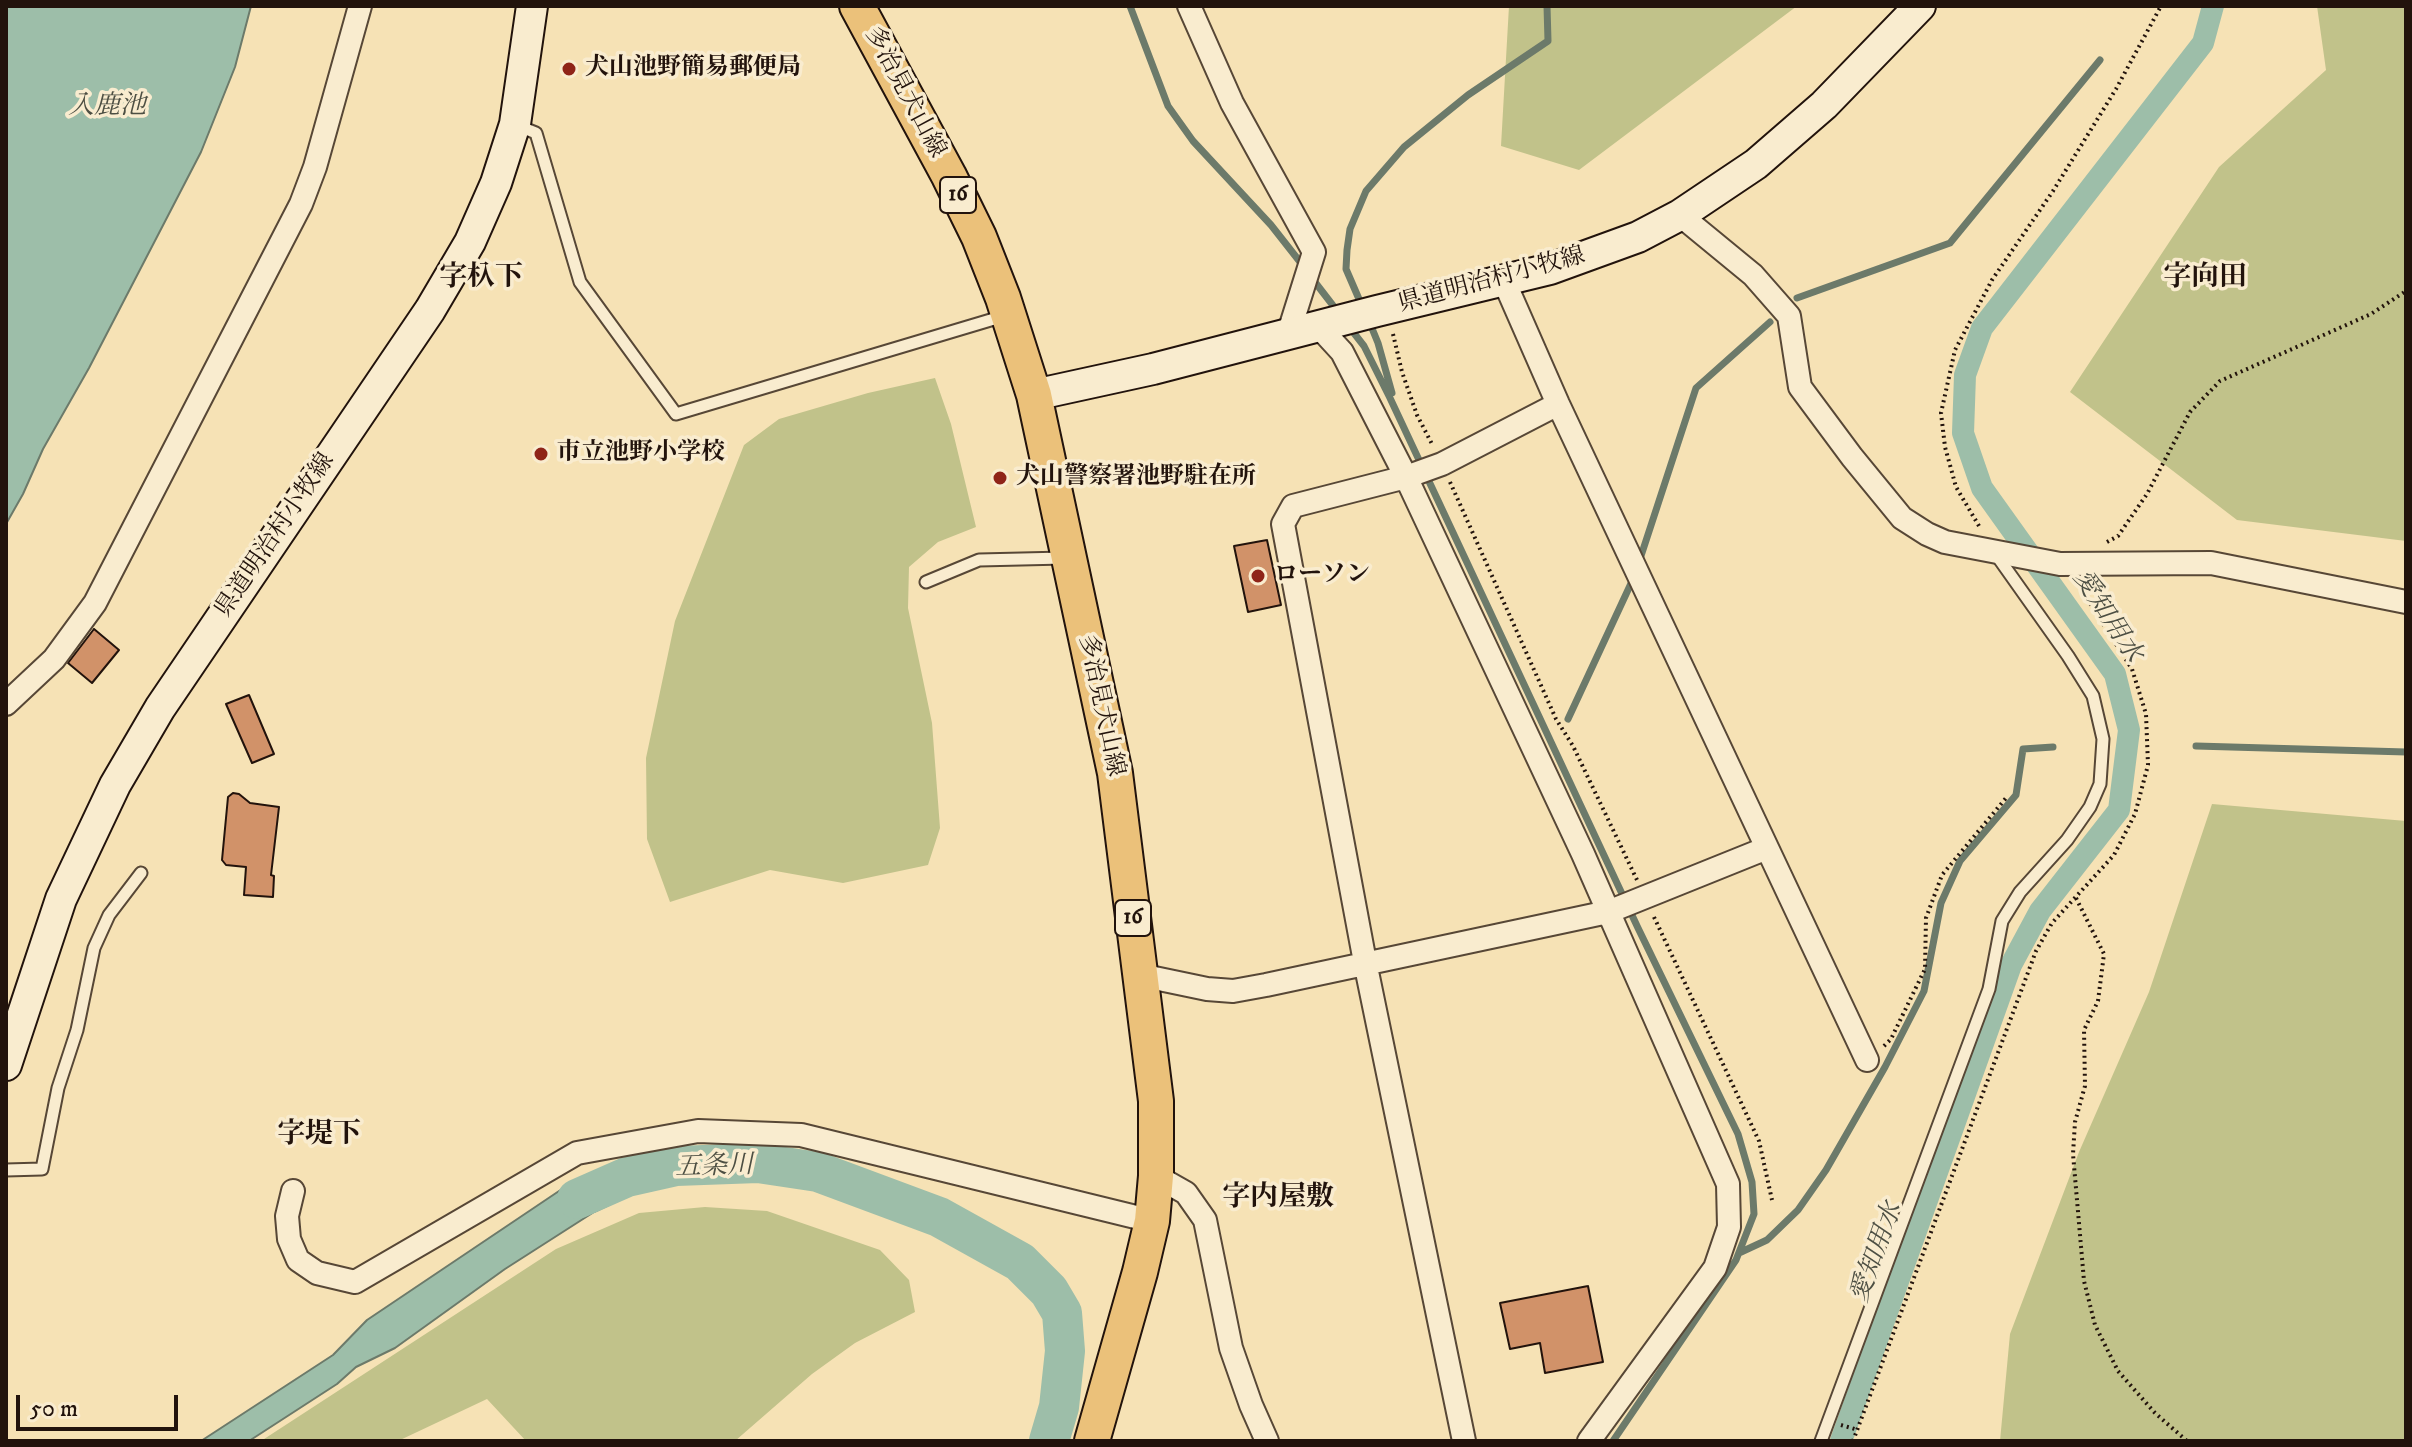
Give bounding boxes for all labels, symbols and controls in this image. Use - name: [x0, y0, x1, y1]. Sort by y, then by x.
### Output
- street label: 多治見犬山線: [857, 23, 951, 163]
- place label: 犬山池野簡易郵便局: [585, 55, 801, 83]
- marker: 犬山池野簡易郵便局: [560, 60, 578, 78]
- water label: 入鹿池: [68, 92, 146, 124]
- road number: 16: [940, 177, 976, 213]
- street label: 県道明治村小牧線: [1396, 242, 1588, 320]
- district label: 字杁下: [439, 262, 523, 296]
- district label: 字向田: [2163, 262, 2247, 296]
- place label: 市立池野小学校: [557, 440, 725, 468]
- marker: 市立池野小学校: [532, 445, 550, 463]
- street label: 県道明治村小牧線: [210, 448, 342, 624]
- place label: 犬山警察署池野駐在所: [1016, 464, 1256, 492]
- marker: 犬山警察署池野駐在所: [991, 469, 1009, 487]
- place label: ローソン: [1274, 562, 1370, 590]
- water label: 愛知用水: [2065, 565, 2147, 669]
- marker: ローソン: [1249, 567, 1267, 585]
- street label: 多治見犬山線: [1071, 633, 1129, 779]
- road number: 16: [1115, 900, 1151, 936]
- district label: 字堤下: [277, 1119, 361, 1153]
- water label: 五条川: [674, 1151, 754, 1185]
- district label: 字内屋敷: [1222, 1182, 1334, 1216]
- water label: 愛知用水: [1846, 1199, 1910, 1307]
- scale bar: [20, 1379, 182, 1429]
- text: 50 m: [30, 1394, 78, 1424]

